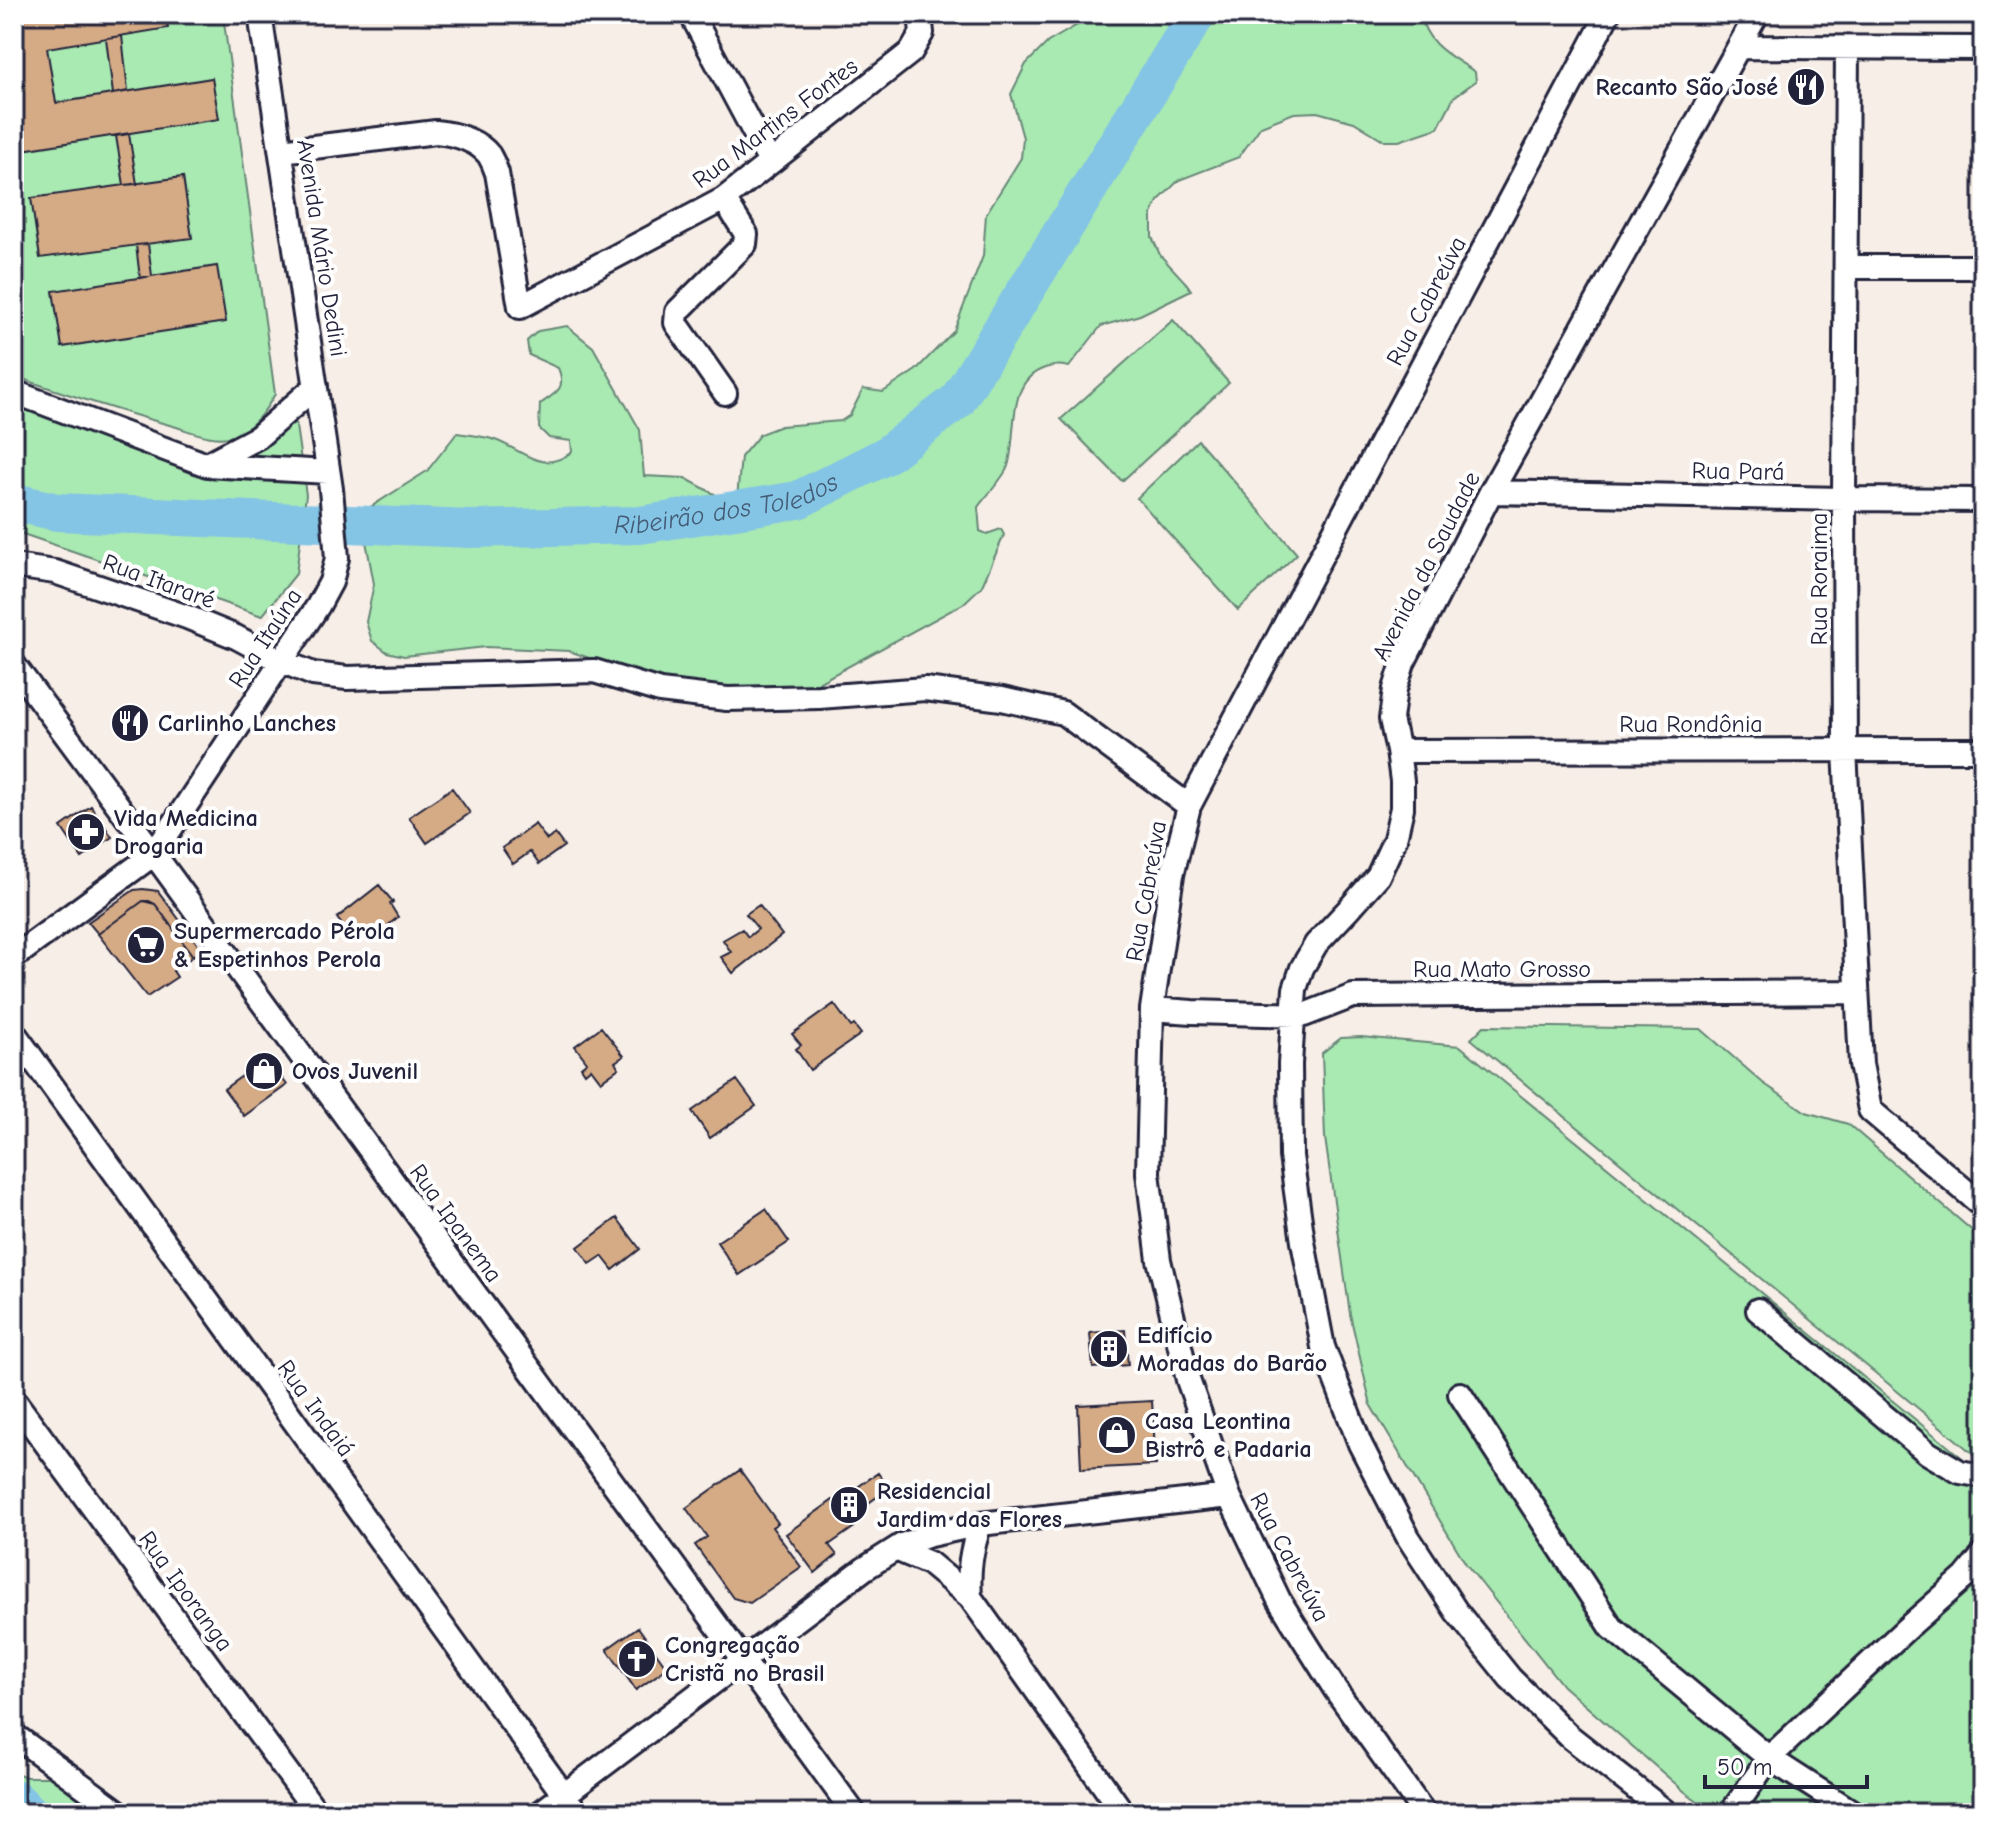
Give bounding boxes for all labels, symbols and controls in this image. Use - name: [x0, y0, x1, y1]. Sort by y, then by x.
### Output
- street label: Rua Martins Fontes: [687, 52, 863, 194]
- restaurant icon: Recanto São José: [1785, 66, 1827, 108]
- place label: Recanto São José: [1596, 73, 1778, 101]
- street label: Avenida Mário Dedini: [291, 137, 353, 359]
- street label: Rua Cabreúva: [1380, 232, 1472, 370]
- street label: Rua Pará: [1691, 456, 1785, 486]
- water label: Ribeirão dos Toledos: [614, 467, 843, 541]
- street label: Avenida da Saudade: [1366, 467, 1486, 665]
- street label: Rua Roraima: [1805, 513, 1833, 645]
- street label: Rua Itararé: [99, 548, 219, 614]
- street label: Rua Itaúna: [223, 583, 307, 693]
- restaurant icon: Carlinho Lanches: [109, 702, 151, 744]
- place label: Carlinho Lanches: [158, 709, 336, 737]
- street label: Rua Rondônia: [1619, 710, 1763, 738]
- place label: Vida Medicina Drogaria: [114, 804, 258, 860]
- pharmacy icon: Vida Medicina Drogaria: [65, 811, 107, 853]
- street label: Rua Cabreúva: [1120, 819, 1172, 963]
- place label: Supermercado Pérola & Espetinhos Perola: [174, 917, 395, 973]
- supermarket icon: Supermercado Pérola & Espetinhos Perola: [125, 924, 167, 966]
- street label: Rua Mato Grosso: [1413, 955, 1591, 983]
- shop icon: Ovos Juvenil: [243, 1050, 285, 1092]
- place label: Ovos Juvenil: [292, 1057, 418, 1085]
- street label: Rua Ipanema: [404, 1159, 508, 1287]
- place label: Edifício Moradas do Barão: [1137, 1321, 1327, 1377]
- building icon: Edifício Moradas do Barão: [1088, 1328, 1130, 1370]
- street label: Rua Indaiá: [272, 1354, 360, 1462]
- place label: Casa Leontina Bistrô e Padaria: [1145, 1407, 1312, 1463]
- shop icon: Casa Leontina Bistrô e Padaria: [1096, 1414, 1138, 1456]
- place label: Residencial Jardim das Flores: [877, 1477, 1062, 1533]
- building icon: Residencial Jardim das Flores: [828, 1484, 870, 1526]
- street label: Rua Cabreúva: [1244, 1488, 1336, 1626]
- street label: Rua Iporanga: [133, 1525, 239, 1657]
- place label: Congregação Cristã no Brasil: [665, 1631, 825, 1687]
- church icon: Congregação Cristã no Brasil: [616, 1638, 658, 1680]
- scale bar: [1705, 1739, 1867, 1789]
- text: 50 m: [1717, 1753, 1773, 1781]

